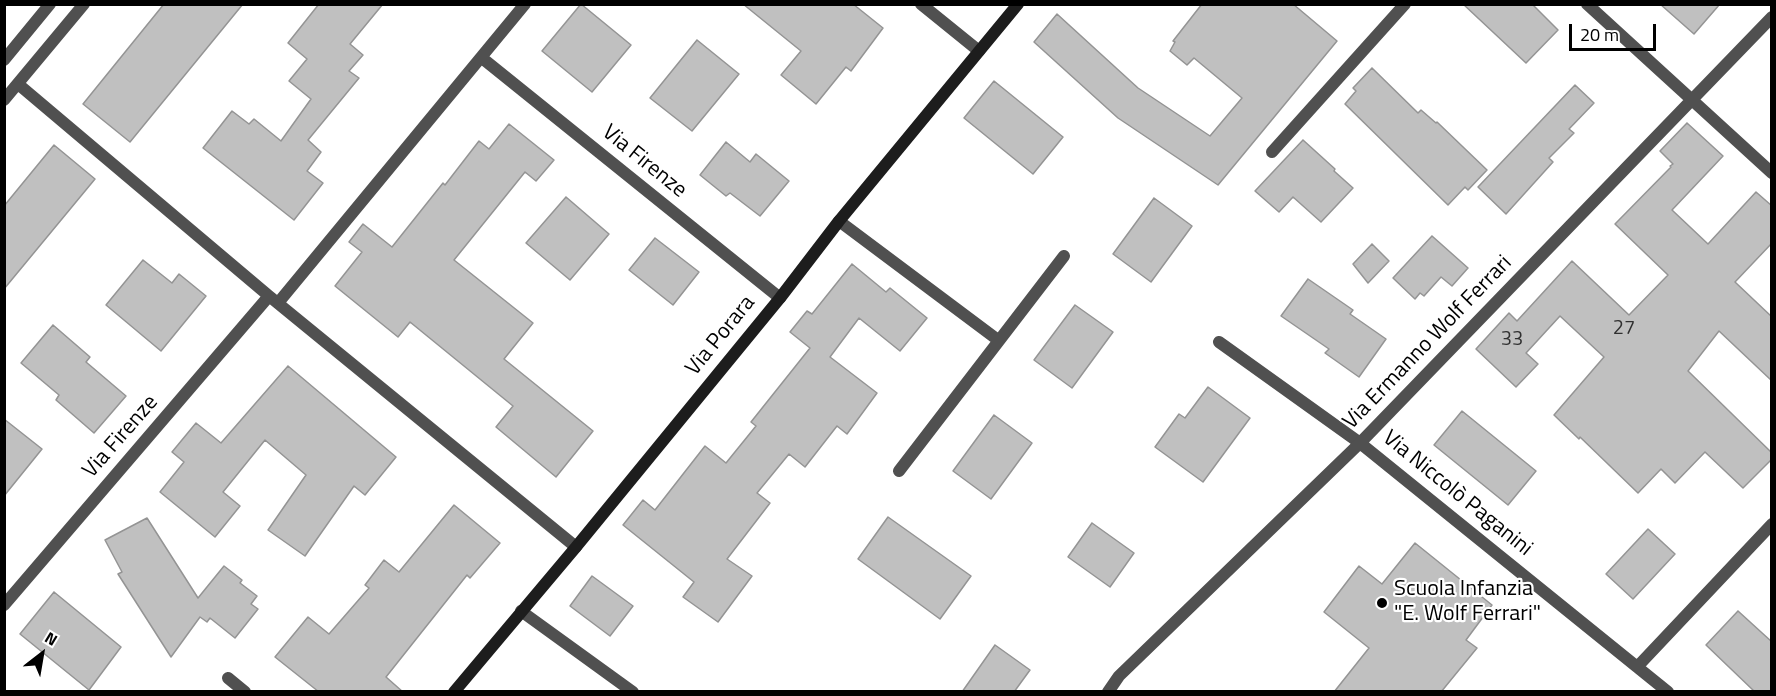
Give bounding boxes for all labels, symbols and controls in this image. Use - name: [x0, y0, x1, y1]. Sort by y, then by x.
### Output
- scale bar: [1572, 12, 1659, 50]
- text: 20 m: [1580, 21, 1619, 48]
- street label: Via Firenze: [596, 120, 692, 204]
- street label: Via Ermanno Wolf Ferrari: [1338, 251, 1518, 435]
- street label: Via Porara: [681, 291, 761, 381]
- house number: 27: [1613, 317, 1635, 341]
- house number: 33: [1501, 328, 1523, 352]
- street label: Via Firenze: [78, 390, 164, 484]
- street label: Via Niccolò Paganini: [1377, 426, 1537, 562]
- place label: Scuola Infanzia "E. Wolf Ferrari": [1394, 577, 1541, 628]
- marker: Scuola Infanzia "E. Wolf Ferrari": [1375, 596, 1389, 610]
- north arrow: [12, 624, 72, 684]
- text: N: [40, 625, 62, 652]

